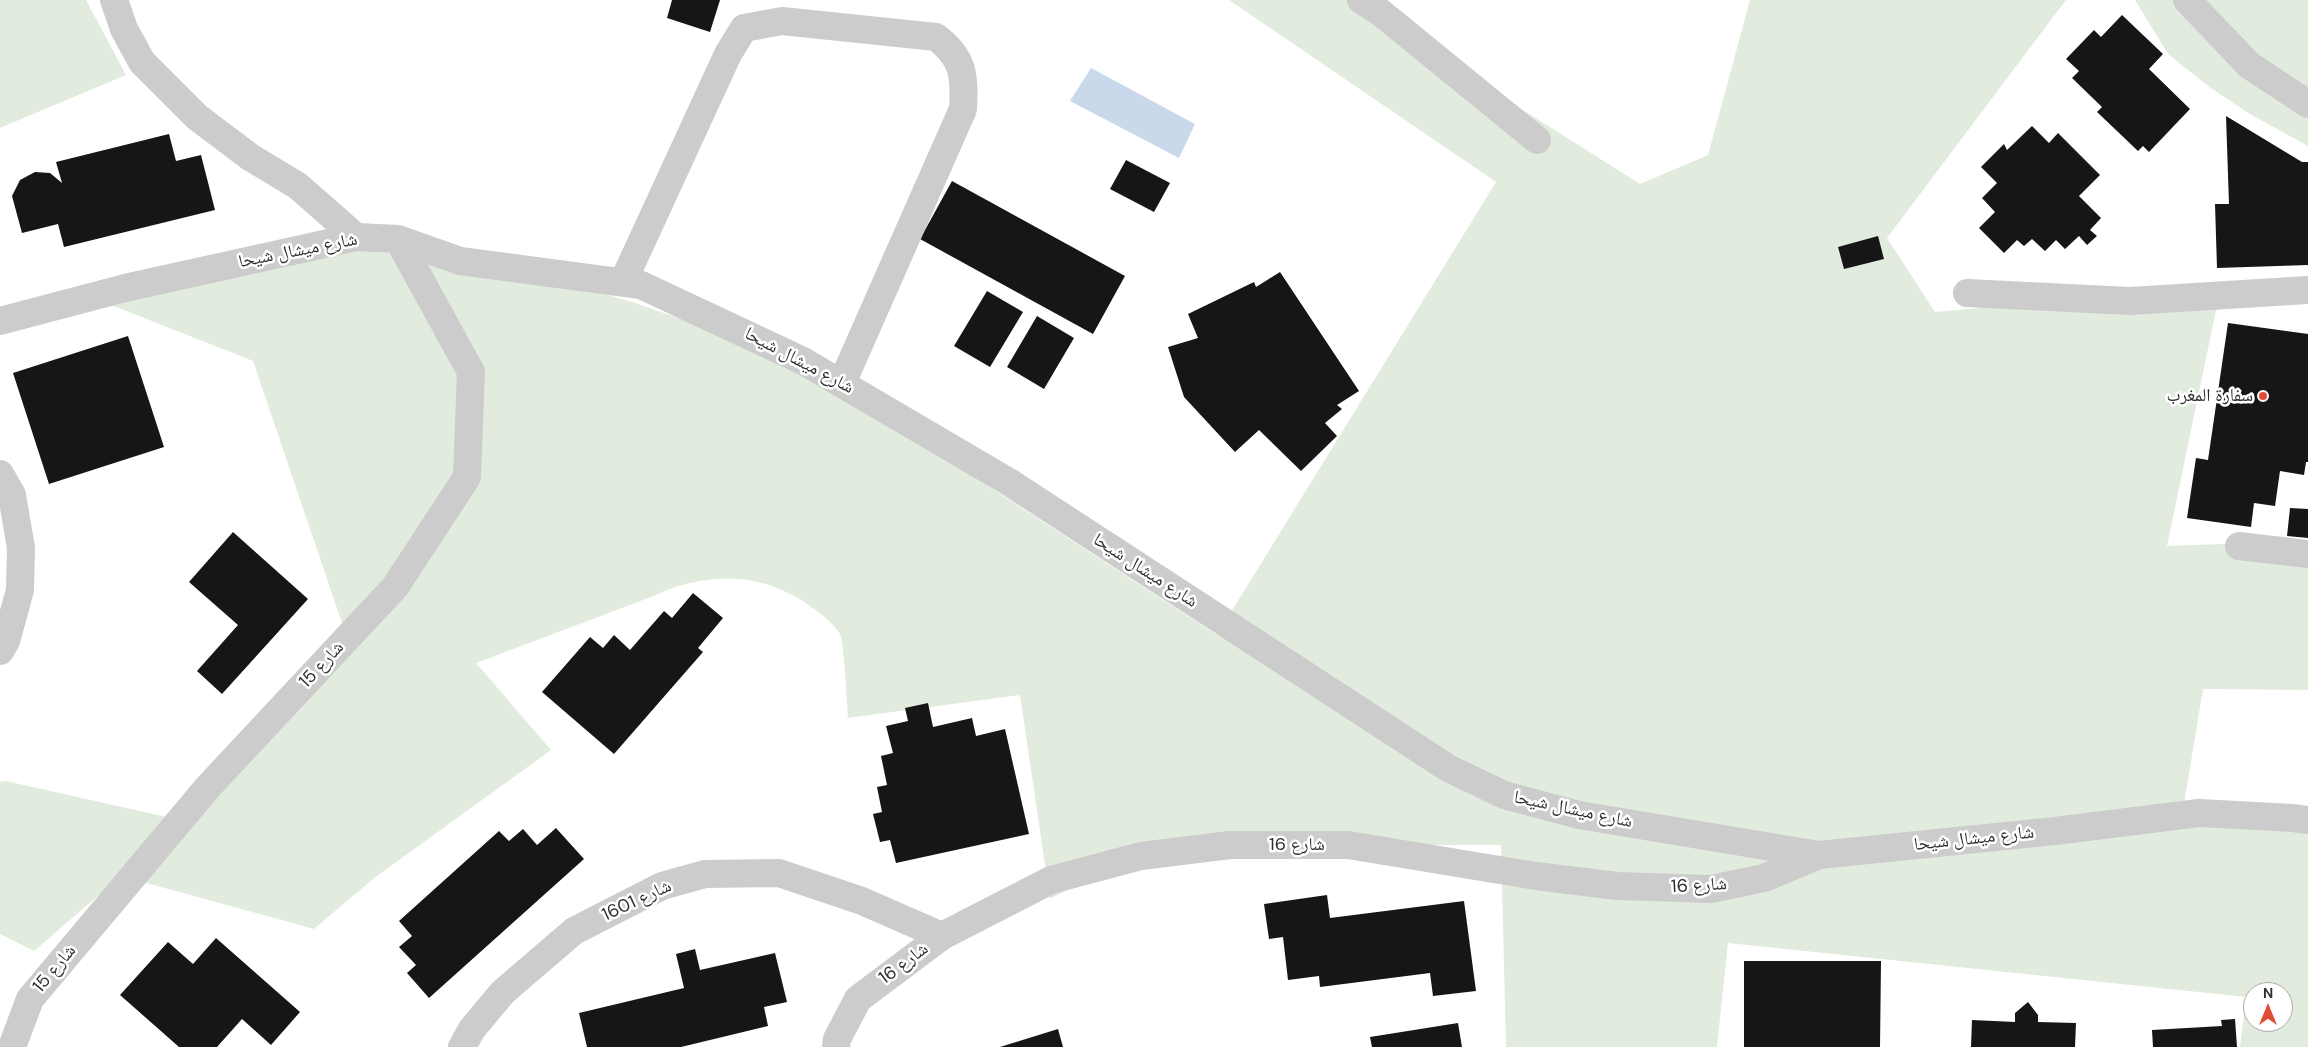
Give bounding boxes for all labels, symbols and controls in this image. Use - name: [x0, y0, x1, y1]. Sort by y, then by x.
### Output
- street label: شارع ميشال شيحا: [237, 229, 359, 273]
- street label: شارع ميشال شيحا: [741, 323, 857, 399]
- place label: سفارة المغرب: [2166, 385, 2253, 407]
- marker: سفارة المغرب: [2257, 390, 2269, 402]
- street label: شارع ميشال شيحا: [1089, 529, 1201, 613]
- street label: شارع 15: [295, 637, 349, 693]
- street label: شارع ميشال شيحا: [1512, 787, 1634, 833]
- street label: شارع ميشال شيحا: [1913, 822, 2035, 856]
- street label: شارع 16: [1269, 834, 1325, 856]
- street label: شارع 16: [1671, 874, 1727, 898]
- street label: شارع 1601: [599, 876, 675, 926]
- street label: شارع 16: [875, 939, 933, 989]
- street label: شارع 15: [29, 941, 81, 997]
- north arrow: [2243, 982, 2293, 1032]
- text: N: [2263, 984, 2273, 1002]

